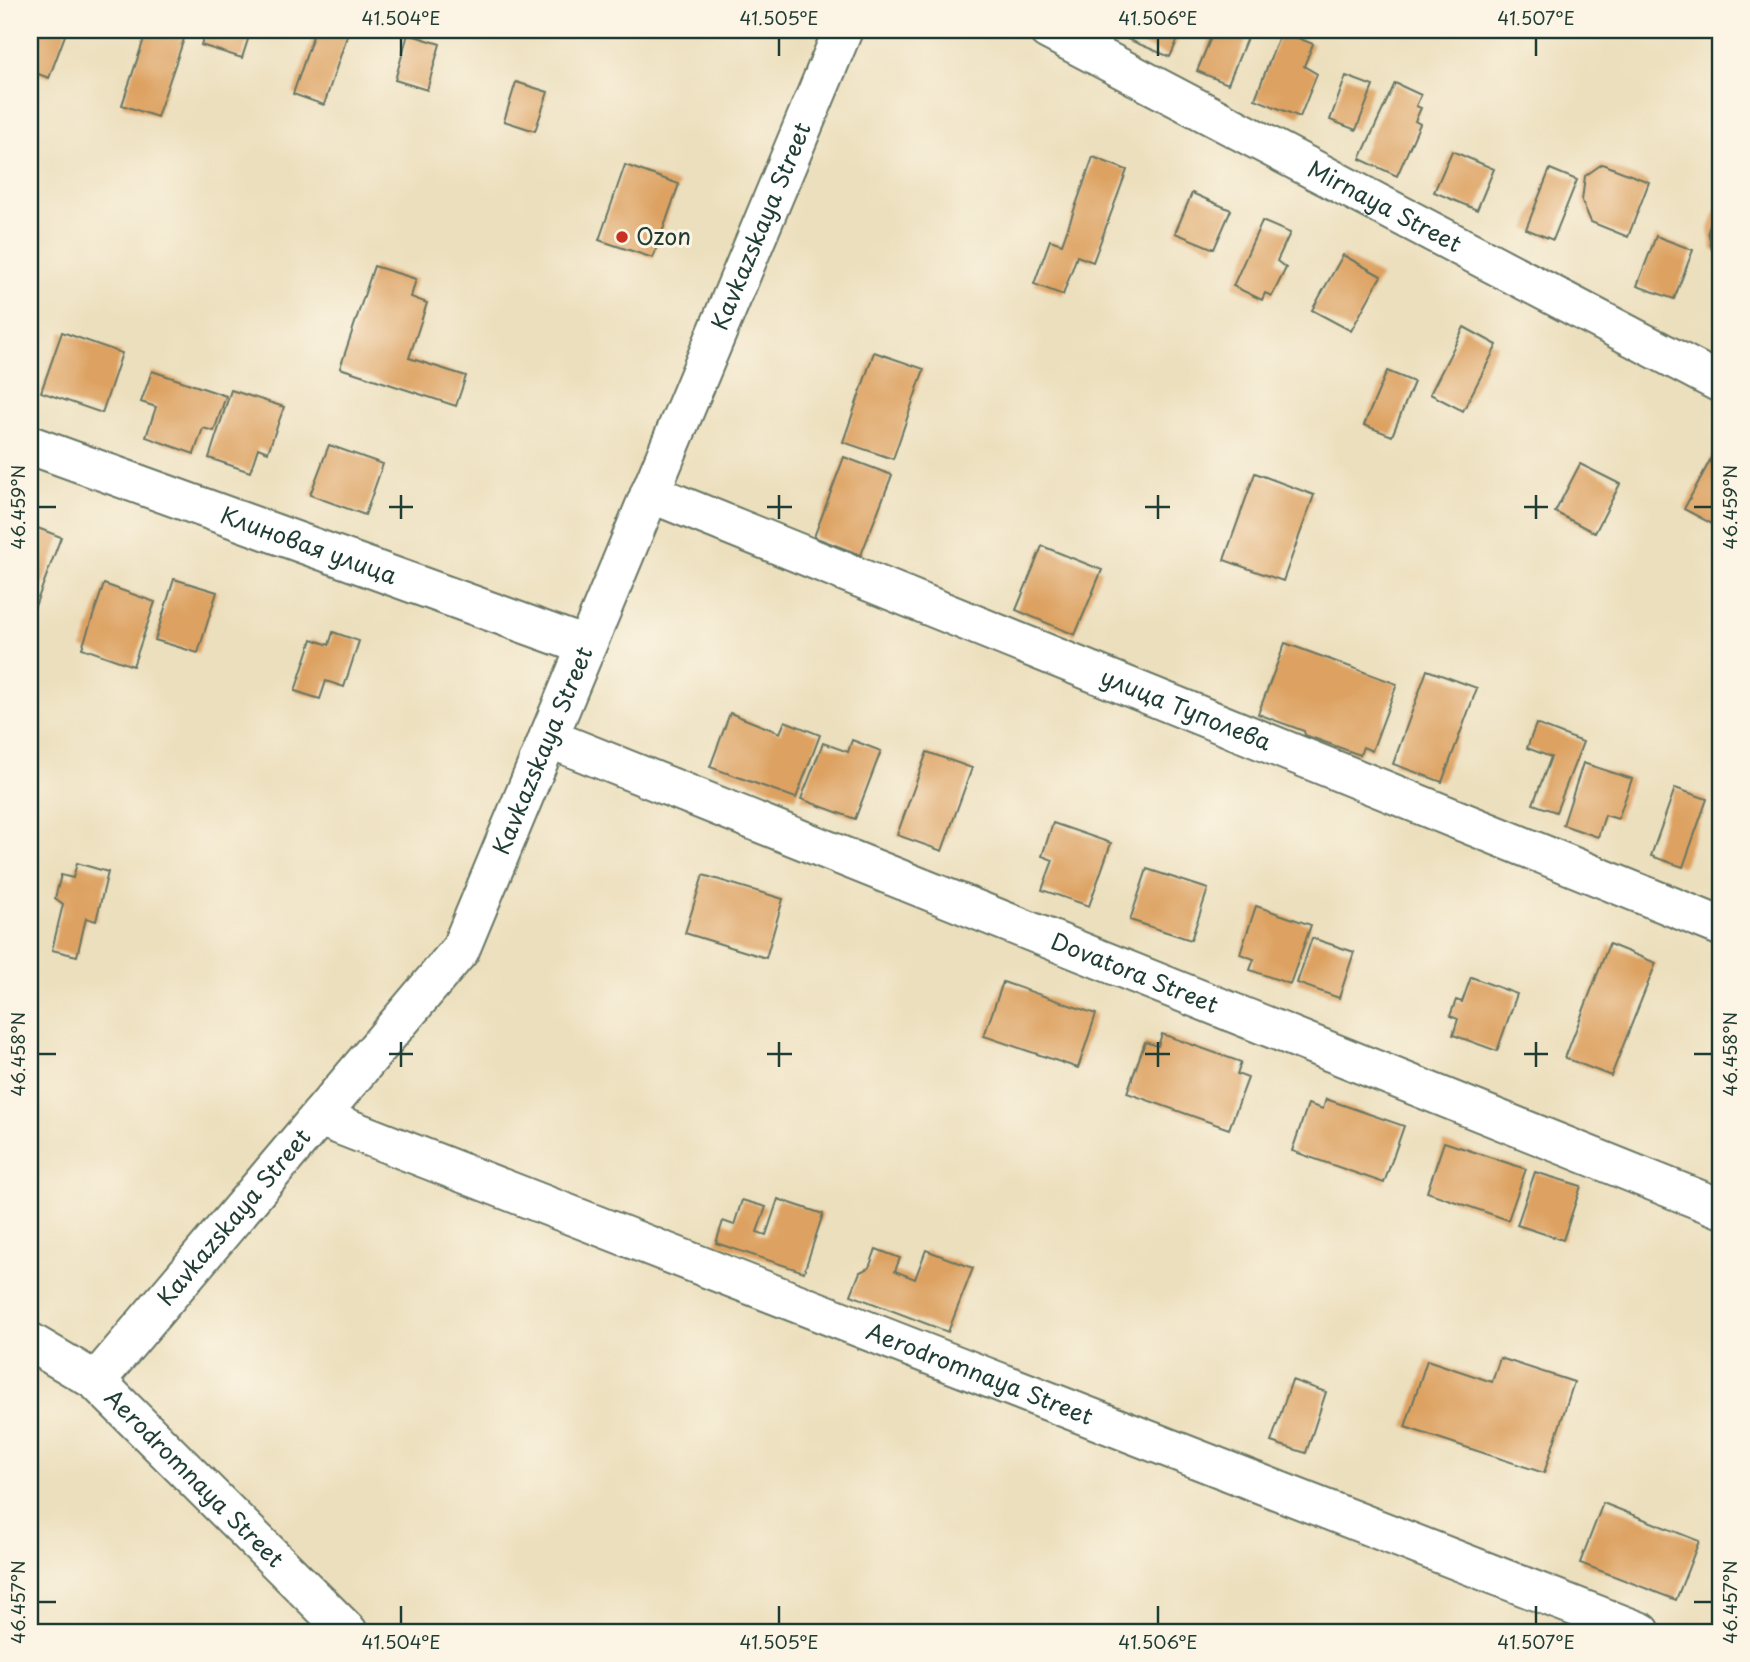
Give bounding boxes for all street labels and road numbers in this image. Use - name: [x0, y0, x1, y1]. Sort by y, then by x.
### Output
- street label: Kavkazskaya Street: [701, 116, 819, 335]
- street label: Mirnaya Street: [1302, 150, 1468, 260]
- street label: Клиновая улица: [216, 496, 402, 592]
- street label: Kavkazskaya Street: [483, 641, 600, 860]
- street label: улица Туполева: [1096, 658, 1278, 759]
- street label: Dovatora Street: [1046, 923, 1224, 1021]
- street label: Kavkazskaya Street: [148, 1120, 318, 1313]
- street label: Aerodromnaya Street: [862, 1313, 1099, 1433]
- street label: Aerodromnaya Street: [97, 1380, 293, 1575]

